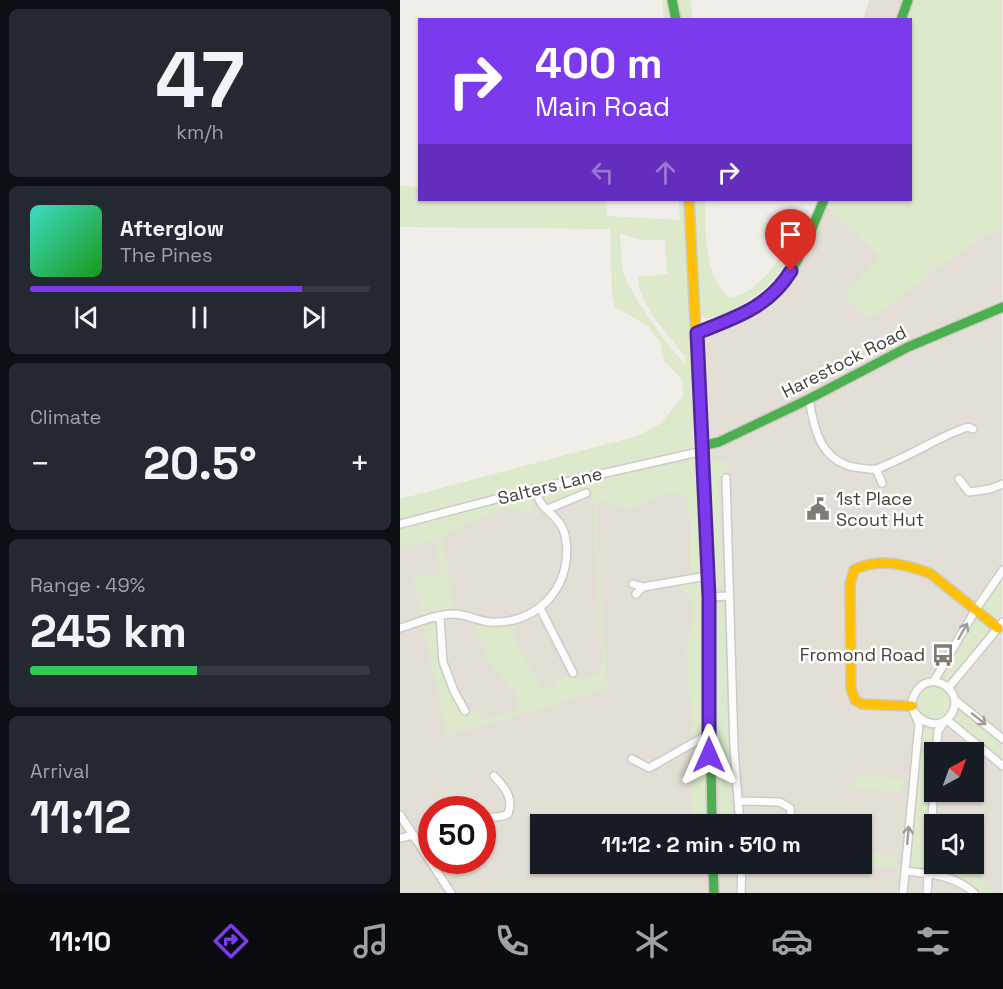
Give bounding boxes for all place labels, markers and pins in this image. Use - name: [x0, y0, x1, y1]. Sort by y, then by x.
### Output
- pin: [765, 209, 816, 271]
- place label: 1st Place Scout Hut: [836, 487, 924, 531]
- public building icon: 1st Place Scout Hut: [805, 496, 831, 522]
- bus stop icon: Fromond Road: [930, 642, 956, 668]
- place label: Fromond Road: [800, 643, 925, 666]

